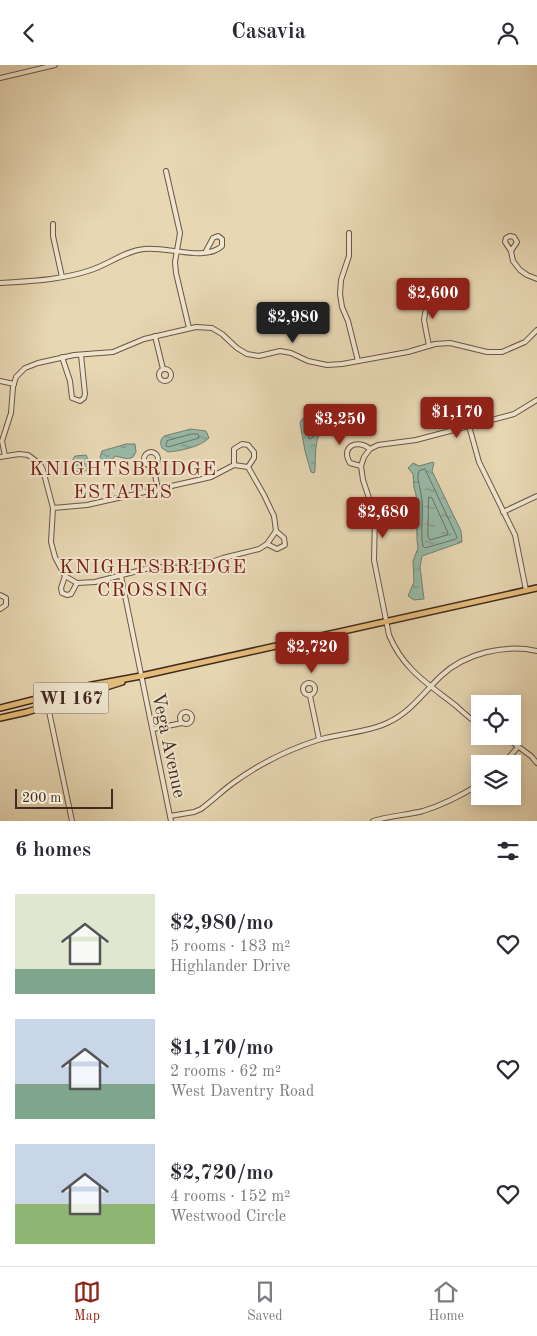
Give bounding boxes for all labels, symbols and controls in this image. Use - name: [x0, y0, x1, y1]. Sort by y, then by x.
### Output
- icon: back: [15, 19, 43, 47]
- icon: person: [494, 19, 522, 47]
- text: Casavia: [231, 21, 306, 43]
- pin: $2,600: [392, 277, 474, 320]
- text: $2,600: [408, 286, 458, 302]
- pin: $2,980: [252, 301, 334, 344]
- text: $2,980: [268, 310, 318, 326]
- pin: $1,170: [416, 397, 498, 439]
- pin: $3,250: [299, 403, 381, 446]
- text: $1,170: [432, 405, 482, 421]
- text: $3,250: [315, 412, 365, 428]
- district label: KNIGHTSBRIDGE ESTATES: [29, 460, 217, 503]
- pin: $2,680: [342, 497, 424, 539]
- text: $2,680: [358, 505, 408, 521]
- district label: KNIGHTSBRIDGE CROSSING: [59, 558, 247, 601]
- pin: $2,720: [271, 631, 353, 674]
- text: $2,720: [287, 640, 337, 656]
- road number: WI 167: [34, 683, 108, 713]
- street label: Vega Avenue: [147, 691, 188, 800]
- map controls: [471, 695, 521, 805]
- button: locate: [471, 695, 521, 745]
- button: layers: [471, 755, 521, 805]
- scale bar: [15, 786, 112, 809]
- text: 200 m: [22, 791, 61, 805]
- icon: filters: [494, 837, 522, 865]
- text: 6 homes: [15, 840, 91, 861]
- text: $2,980/mo: [170, 913, 274, 934]
- icon: home: [55, 914, 115, 974]
- icon: heart: [494, 930, 522, 958]
- text: 5 rooms · 183 m²: [170, 939, 290, 955]
- text: Highlander Drive: [170, 959, 290, 975]
- text: $1,170/mo: [170, 1038, 274, 1059]
- icon: home: [55, 1039, 115, 1099]
- icon: heart: [494, 1055, 522, 1083]
- text: 2 rooms · 62 m²: [170, 1064, 281, 1080]
- text: West Daventry Road: [170, 1084, 314, 1100]
- text: $2,720/mo: [170, 1163, 274, 1184]
- icon: home: [55, 1164, 115, 1224]
- icon: heart: [494, 1180, 522, 1208]
- text: 4 rooms · 152 m²: [170, 1189, 290, 1205]
- text: Westwood Circle: [170, 1209, 286, 1225]
- tab: Map: [73, 1278, 101, 1325]
- tab: Saved: [247, 1278, 283, 1325]
- tab: Home: [428, 1278, 464, 1325]

